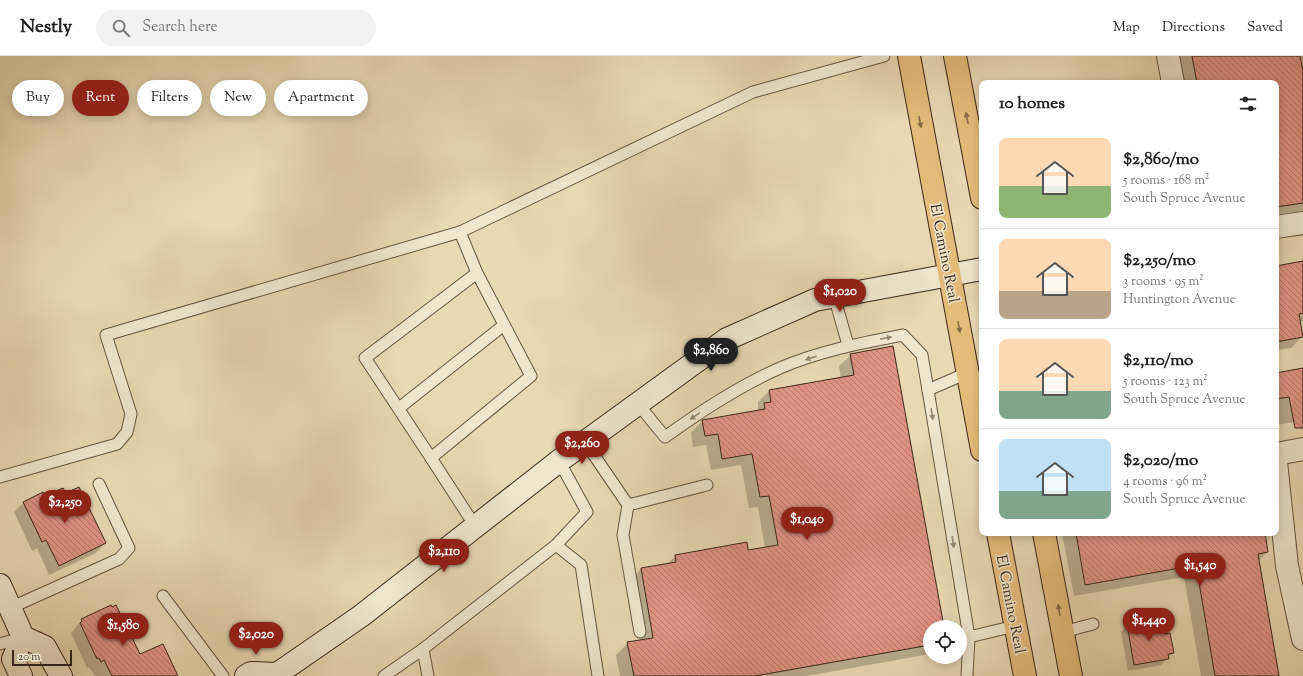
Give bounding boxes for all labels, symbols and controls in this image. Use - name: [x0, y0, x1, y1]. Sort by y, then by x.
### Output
- search box: [96, 10, 376, 46]
- text: Nestly: [20, 14, 72, 41]
- icon: search: [110, 17, 132, 39]
- text: Search here: [142, 17, 218, 38]
- text: Map: [1113, 18, 1140, 38]
- text: Directions: [1162, 18, 1225, 38]
- text: Saved: [1247, 18, 1283, 38]
- chip: Buy: [12, 80, 64, 116]
- chip: Rent: [72, 80, 129, 116]
- chip: Filters: [137, 80, 202, 116]
- chip: New: [210, 80, 266, 116]
- chip: Apartment: [274, 80, 368, 116]
- text: 10 homes: [999, 92, 1065, 116]
- icon: filters: [1237, 93, 1259, 115]
- one-way arrow: [964, 112, 970, 124]
- one-way arrow: [917, 116, 923, 128]
- text: $2,860/mo: [1123, 148, 1199, 172]
- icon: home: [1031, 154, 1079, 202]
- text: 5 rooms · 168 m²: [1123, 172, 1209, 190]
- text: South Spruce Avenue: [1123, 190, 1246, 208]
- street label: El Camino Real: [924, 202, 963, 305]
- text: $2,250/mo: [1123, 249, 1196, 273]
- icon: home: [1031, 255, 1079, 303]
- text: 3 rooms · 95 m²: [1123, 273, 1204, 291]
- pin: $1,020: [807, 279, 873, 313]
- text: $1,020: [823, 283, 857, 301]
- text: Huntington Avenue: [1123, 291, 1236, 309]
- one-way arrow: [956, 321, 962, 333]
- one-way arrow: [880, 335, 892, 341]
- pin: $2,860: [678, 338, 744, 372]
- text: $2,860: [693, 342, 729, 360]
- text: $2,110/mo: [1123, 349, 1193, 373]
- one-way arrow: [804, 355, 816, 361]
- icon: home: [1031, 355, 1079, 403]
- text: 5 rooms · 123 m²: [1123, 373, 1208, 391]
- text: South Spruce Avenue: [1123, 391, 1246, 409]
- one-way arrow: [929, 408, 935, 420]
- one-way arrow: [690, 412, 700, 420]
- pin: $2,260: [549, 431, 615, 465]
- text: $2,260: [564, 435, 600, 453]
- text: $2,020/mo: [1123, 449, 1198, 473]
- icon: home: [1031, 455, 1079, 503]
- text: 4 rooms · 96 m²: [1123, 473, 1207, 491]
- pin: $2,250: [32, 490, 98, 524]
- text: South Spruce Avenue: [1123, 491, 1246, 509]
- text: $2,250: [48, 494, 82, 512]
- pin: $1,040: [774, 507, 840, 541]
- text: $1,040: [790, 511, 824, 529]
- one-way arrow: [951, 536, 957, 548]
- pin: $2,110: [411, 539, 477, 573]
- text: $2,110: [428, 543, 460, 561]
- street label: El Camino Real: [990, 553, 1029, 656]
- pin: $1,540: [1167, 553, 1233, 587]
- text: $1,540: [1184, 557, 1216, 575]
- one-way arrow: [1055, 604, 1061, 616]
- pin: $1,440: [1116, 608, 1182, 642]
- text: $1,440: [1132, 612, 1166, 630]
- pin: $1,580: [90, 613, 156, 647]
- text: $1,580: [107, 617, 139, 635]
- map controls: [923, 620, 967, 664]
- button: locate: [923, 620, 967, 664]
- pin: $2,020: [223, 622, 289, 656]
- text: $2,020: [238, 626, 274, 644]
- scale bar: [12, 648, 72, 667]
- text: 20 m: [18, 649, 40, 665]

